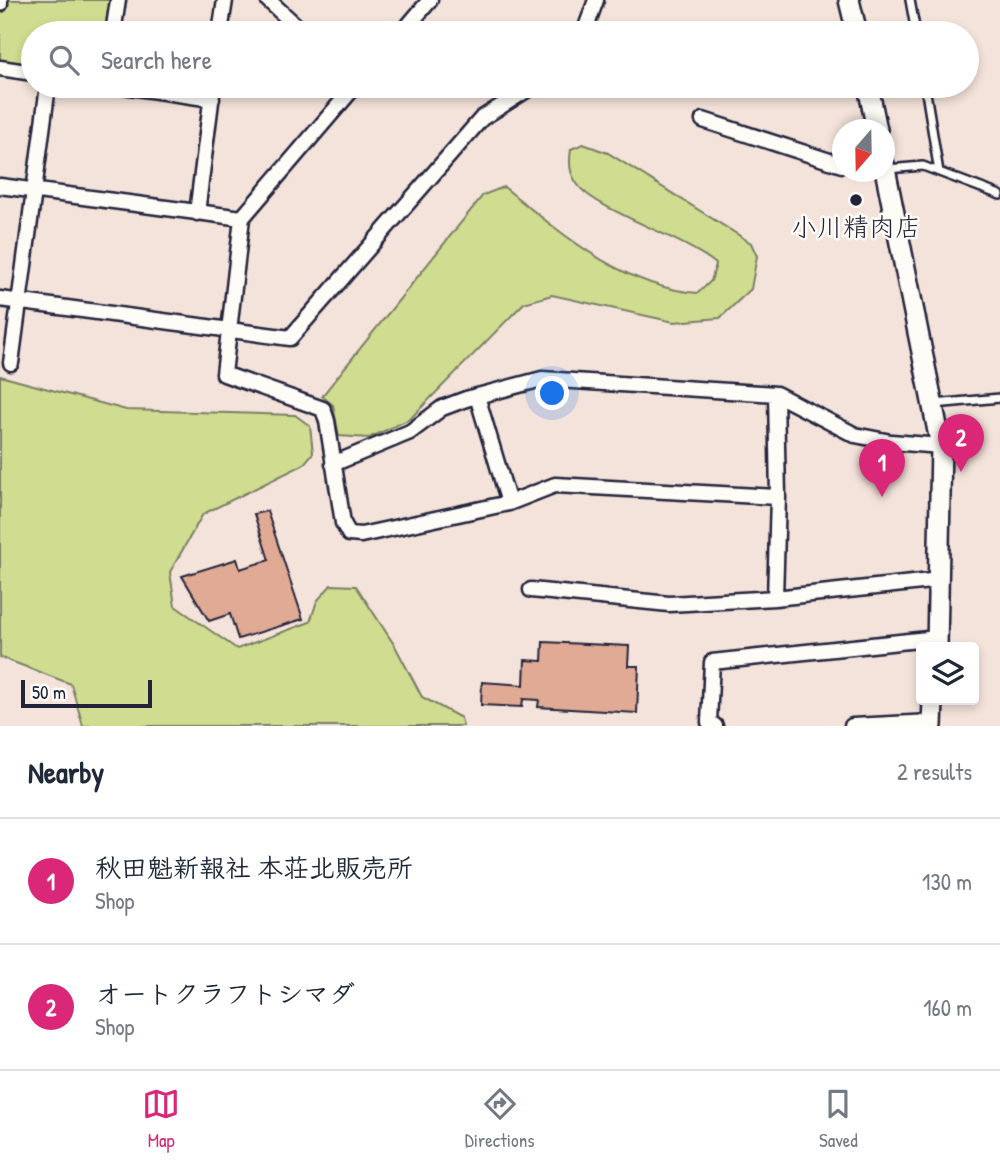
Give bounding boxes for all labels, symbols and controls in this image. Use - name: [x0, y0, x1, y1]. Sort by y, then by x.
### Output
- search box: [21, 21, 979, 98]
- icon: search: [45, 41, 83, 79]
- text: Search here: [101, 42, 212, 77]
- north arrow: [832, 119, 895, 182]
- marker: 小川精肉店: [848, 192, 864, 208]
- place label: 小川精肉店: [791, 209, 921, 244]
- your location: [535, 376, 569, 410]
- pin: 2: [938, 414, 984, 472]
- pin: 1: [859, 439, 905, 497]
- map controls: [916, 642, 979, 705]
- button: layers: [916, 642, 979, 705]
- scale bar: [21, 677, 152, 709]
- text: 50 m: [32, 679, 66, 705]
- text: Nearby: [28, 752, 104, 792]
- text: 2 results: [897, 756, 972, 787]
- text: 秋田魁新報社 本荘北販売所: [95, 850, 413, 885]
- text: 1: [47, 866, 55, 897]
- text: 130 m: [922, 866, 972, 897]
- text: Shop: [95, 885, 134, 916]
- text: オートクラフトシマダ: [95, 976, 355, 1011]
- text: 2: [46, 992, 56, 1023]
- text: 160 m: [923, 992, 972, 1023]
- text: Shop: [95, 1011, 134, 1042]
- tab: Map: [142, 1085, 180, 1153]
- tab: Directions: [465, 1085, 535, 1153]
- tab: Saved: [819, 1085, 858, 1153]

